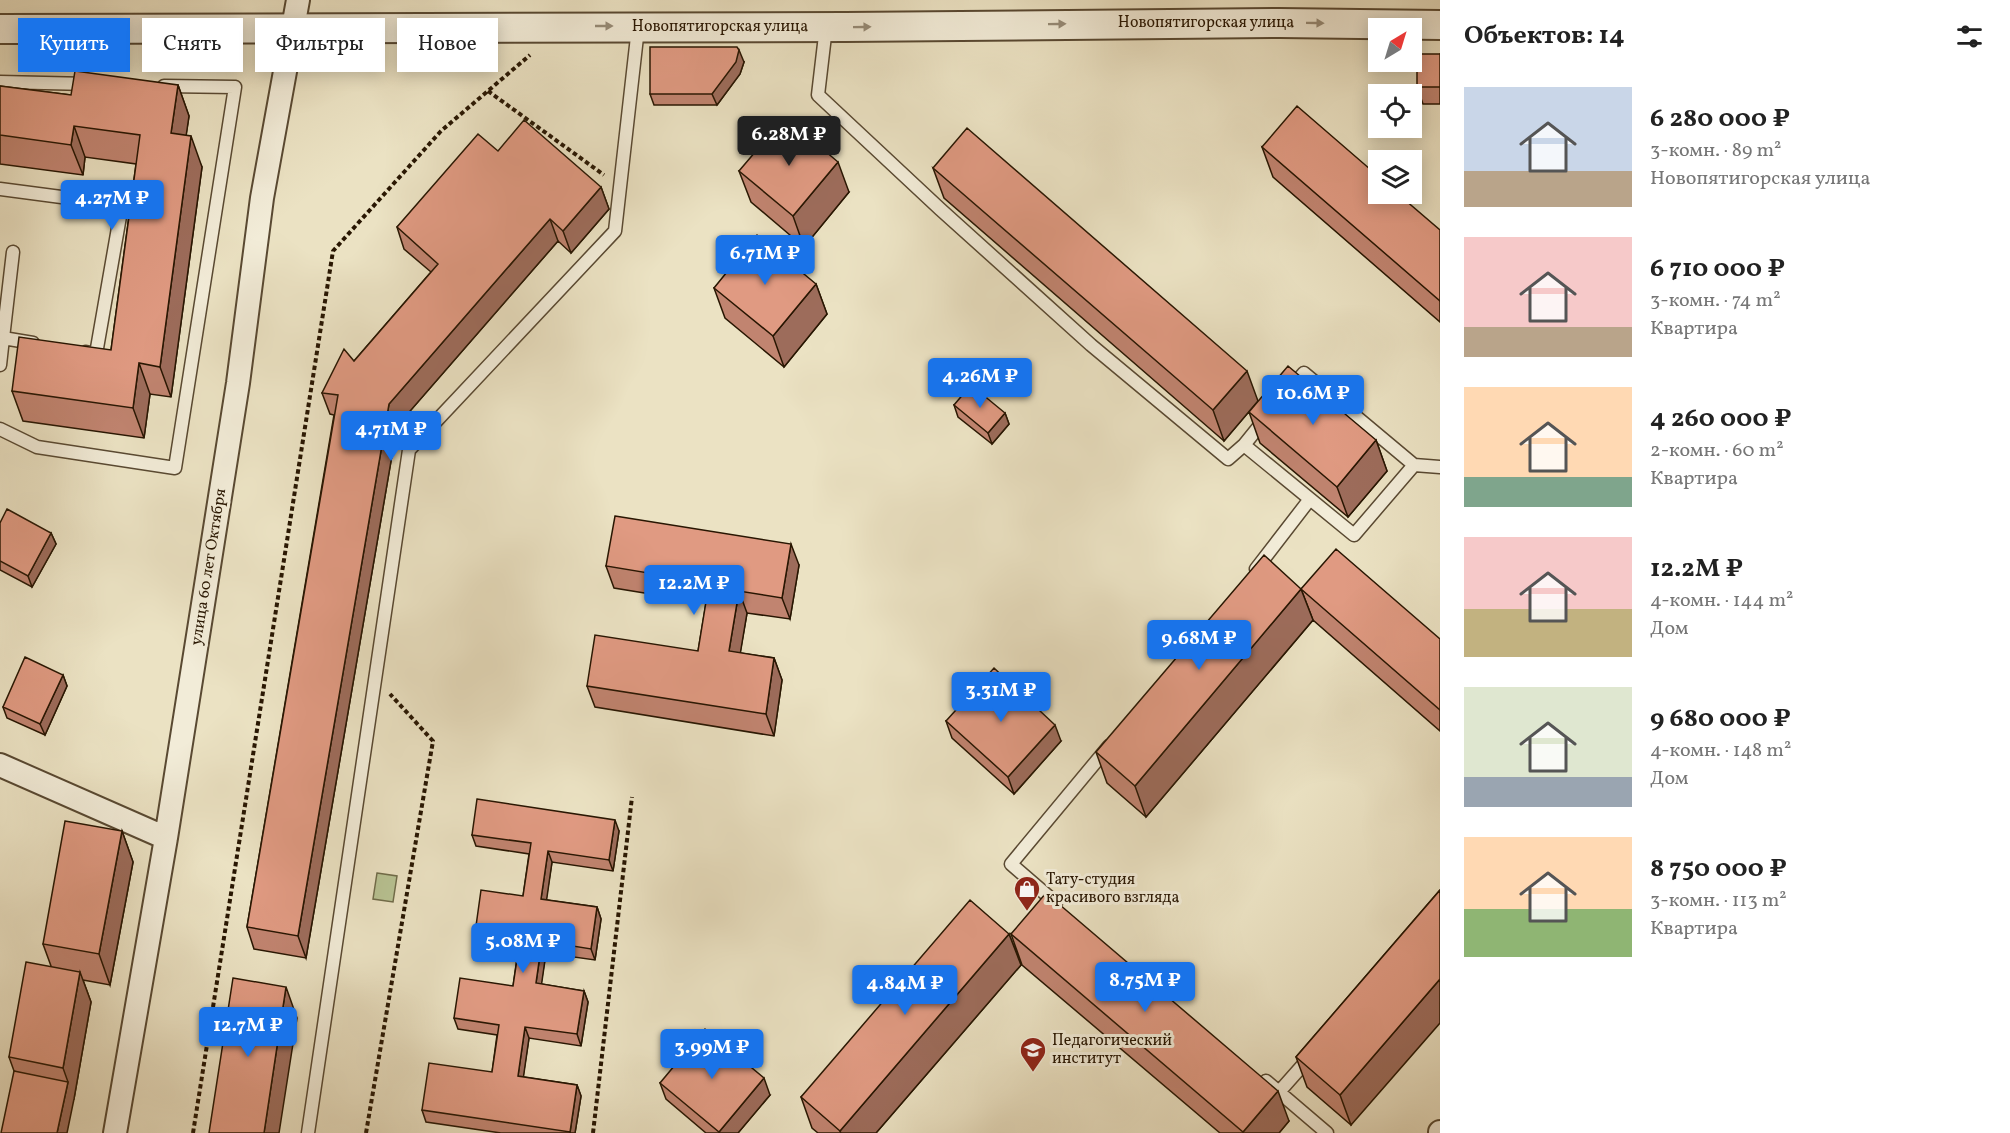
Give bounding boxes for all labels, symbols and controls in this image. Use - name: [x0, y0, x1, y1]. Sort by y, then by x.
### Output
- street label: Новопятигорская улица: [1118, 12, 1294, 34]
- street label: Новопятигорская улица: [632, 16, 808, 38]
- chip: Купить: [18, 18, 130, 72]
- chip: Снять: [142, 18, 243, 72]
- chip: Фильтры: [255, 18, 385, 72]
- chip: Новое: [397, 18, 498, 72]
- one-way arrow: [1306, 18, 1325, 28]
- north arrow: [1368, 18, 1422, 72]
- map controls: [1368, 18, 1422, 204]
- text: Объектов: 14: [1464, 18, 1625, 54]
- one-way arrow: [1048, 19, 1067, 29]
- icon: filters: [1953, 20, 1986, 53]
- one-way arrow: [595, 22, 614, 31]
- one-way arrow: [853, 22, 872, 32]
- button: locate: [1368, 84, 1422, 138]
- text: 6 280 000 ₽: [1650, 101, 1790, 137]
- icon: home: [1512, 111, 1584, 183]
- pin: 6.28M ₽: [734, 116, 844, 167]
- text: 6.28M ₽: [752, 121, 827, 149]
- text: 3-комн. · 89 m²: [1650, 137, 1782, 165]
- button: layers: [1368, 150, 1422, 204]
- text: Новопятигорская улица: [1650, 165, 1870, 193]
- pin: 4.27M ₽: [57, 180, 167, 231]
- text: 4.27M ₽: [75, 185, 149, 213]
- pin: 6.71M ₽: [710, 235, 820, 286]
- text: 6.71M ₽: [730, 240, 800, 268]
- text: 6 710 000 ₽: [1650, 251, 1785, 287]
- icon: home: [1512, 261, 1584, 333]
- text: 3-комн. · 74 m²: [1650, 287, 1781, 315]
- text: Квартира: [1650, 315, 1738, 343]
- pin: 4.26M ₽: [925, 358, 1035, 409]
- text: 4.26M ₽: [942, 363, 1018, 391]
- pin: 10.6M ₽: [1258, 375, 1368, 426]
- text: 10.6M ₽: [1276, 380, 1350, 408]
- text: 4 260 000 ₽: [1650, 401, 1792, 437]
- pin: 4.71M ₽: [336, 411, 446, 462]
- icon: home: [1512, 411, 1584, 483]
- text: 4.71M ₽: [355, 416, 427, 444]
- text: 2-комн. · 60 m²: [1650, 437, 1784, 465]
- text: Квартира: [1650, 465, 1738, 493]
- street label: улица 60 лет Октября: [186, 487, 232, 647]
- text: 12.2M ₽: [1650, 551, 1743, 587]
- icon: home: [1512, 561, 1584, 633]
- pin: 12.2M ₽: [639, 565, 749, 616]
- text: 12.2M ₽: [658, 570, 730, 598]
- text: 4-комн. · 144 m²: [1650, 587, 1793, 615]
- text: Дом: [1650, 615, 1689, 643]
- pin: 9.68M ₽: [1144, 620, 1254, 671]
- text: 9.68M ₽: [1161, 625, 1237, 653]
- pin: 3.31M ₽: [946, 672, 1056, 723]
- text: 3.31M ₽: [966, 677, 1036, 705]
- text: 9 680 000 ₽: [1650, 701, 1791, 737]
- icon: home: [1512, 711, 1584, 783]
- text: 4-комн. · 148 m²: [1650, 737, 1791, 765]
- text: Дом: [1650, 765, 1689, 793]
- text: 8 750 000 ₽: [1650, 851, 1787, 887]
- icon: home: [1512, 861, 1584, 933]
- place label: Тату-студия красивого взгляда: [1046, 869, 1179, 909]
- shop icon: Тату-студия красивого взгляда: [1012, 874, 1042, 912]
- text: 3-комн. · 113 m²: [1650, 887, 1787, 915]
- text: Квартира: [1650, 915, 1738, 943]
- pin: 5.08M ₽: [468, 923, 578, 974]
- text: 5.08M ₽: [485, 928, 561, 956]
- pin: 8.75M ₽: [1090, 962, 1200, 1013]
- pin: 4.84M ₽: [850, 965, 960, 1016]
- text: 8.75M ₽: [1109, 967, 1181, 995]
- text: 4.84M ₽: [866, 970, 944, 998]
- pin: 12.7M ₽: [193, 1007, 303, 1058]
- text: 12.7M ₽: [213, 1012, 283, 1040]
- pin: 3.99M ₽: [657, 1029, 767, 1080]
- place label: Педагогический институт: [1052, 1030, 1172, 1070]
- text: 3.99M ₽: [674, 1034, 750, 1062]
- school or university icon: Педагогический институт: [1018, 1035, 1048, 1073]

